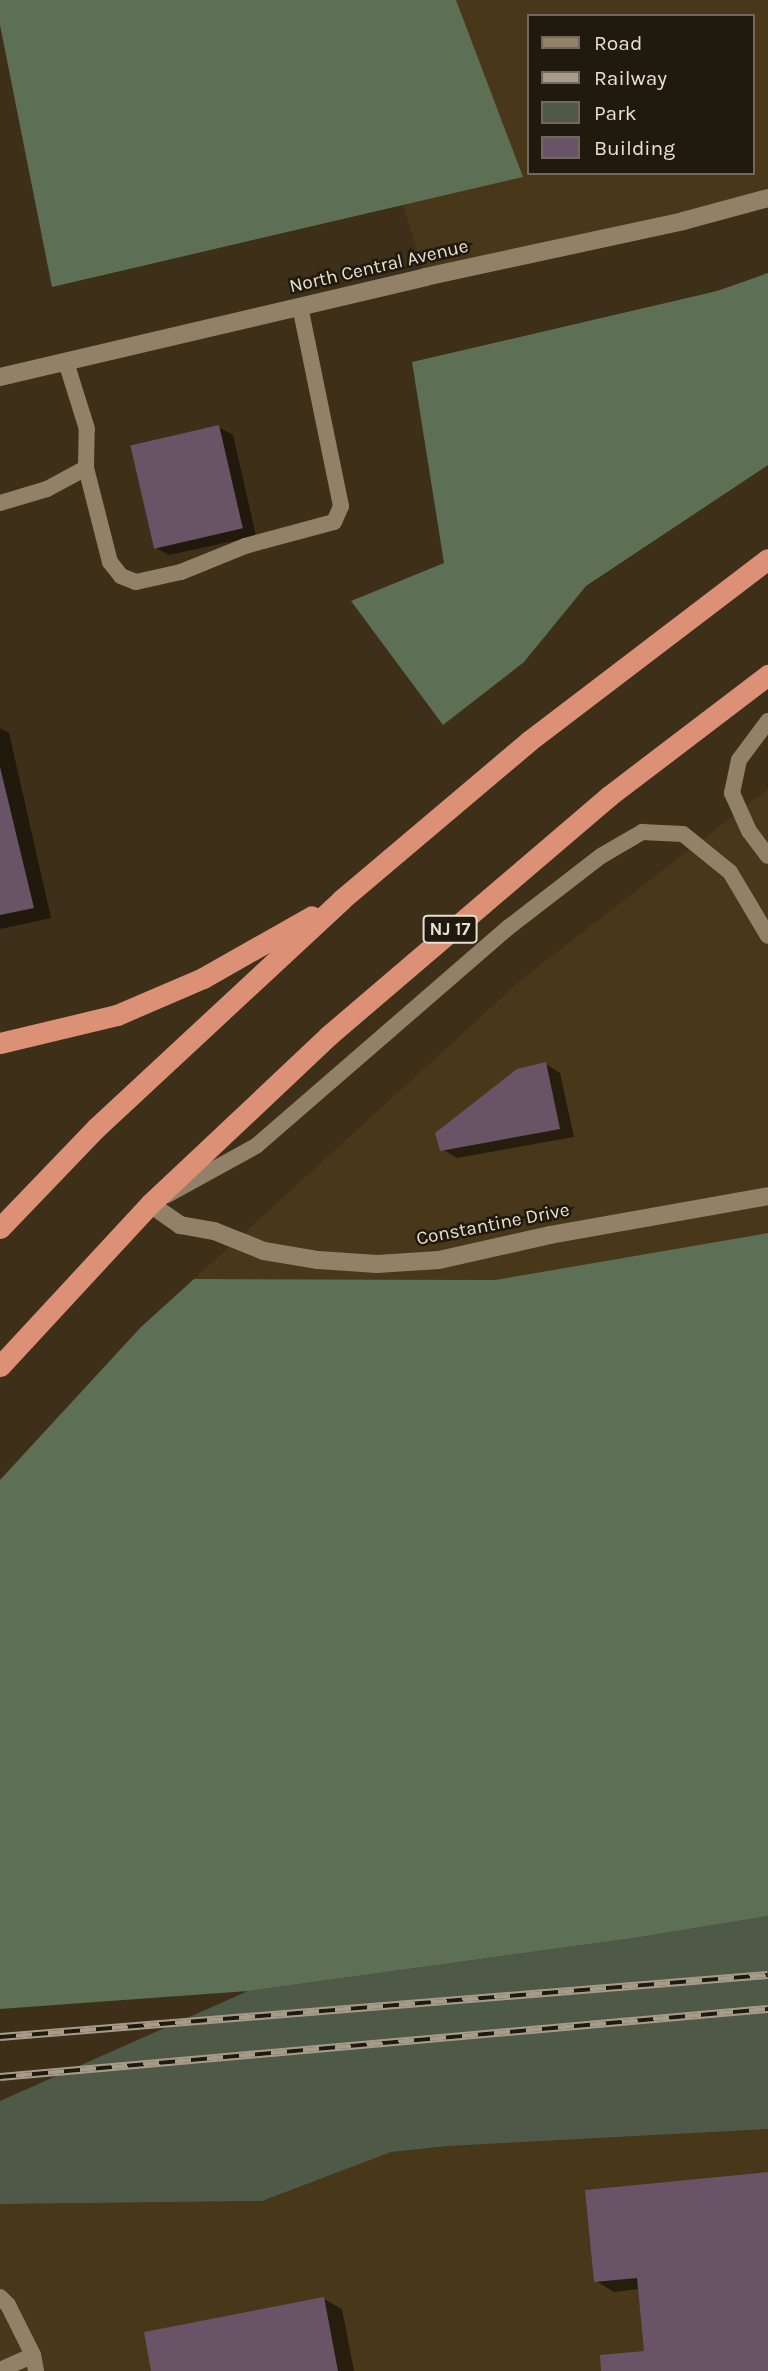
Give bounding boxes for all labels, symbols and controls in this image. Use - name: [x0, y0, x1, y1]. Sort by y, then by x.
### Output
- legend: [526, 14, 754, 175]
- text: Road: [594, 31, 642, 55]
- text: Railway: [594, 66, 667, 90]
- text: Park: [594, 101, 637, 125]
- text: Building: [594, 136, 675, 160]
- street label: North Central Avenue: [287, 235, 471, 299]
- road number: NJ 17: [422, 914, 478, 944]
- street label: Constantine Drive: [415, 1199, 571, 1251]

